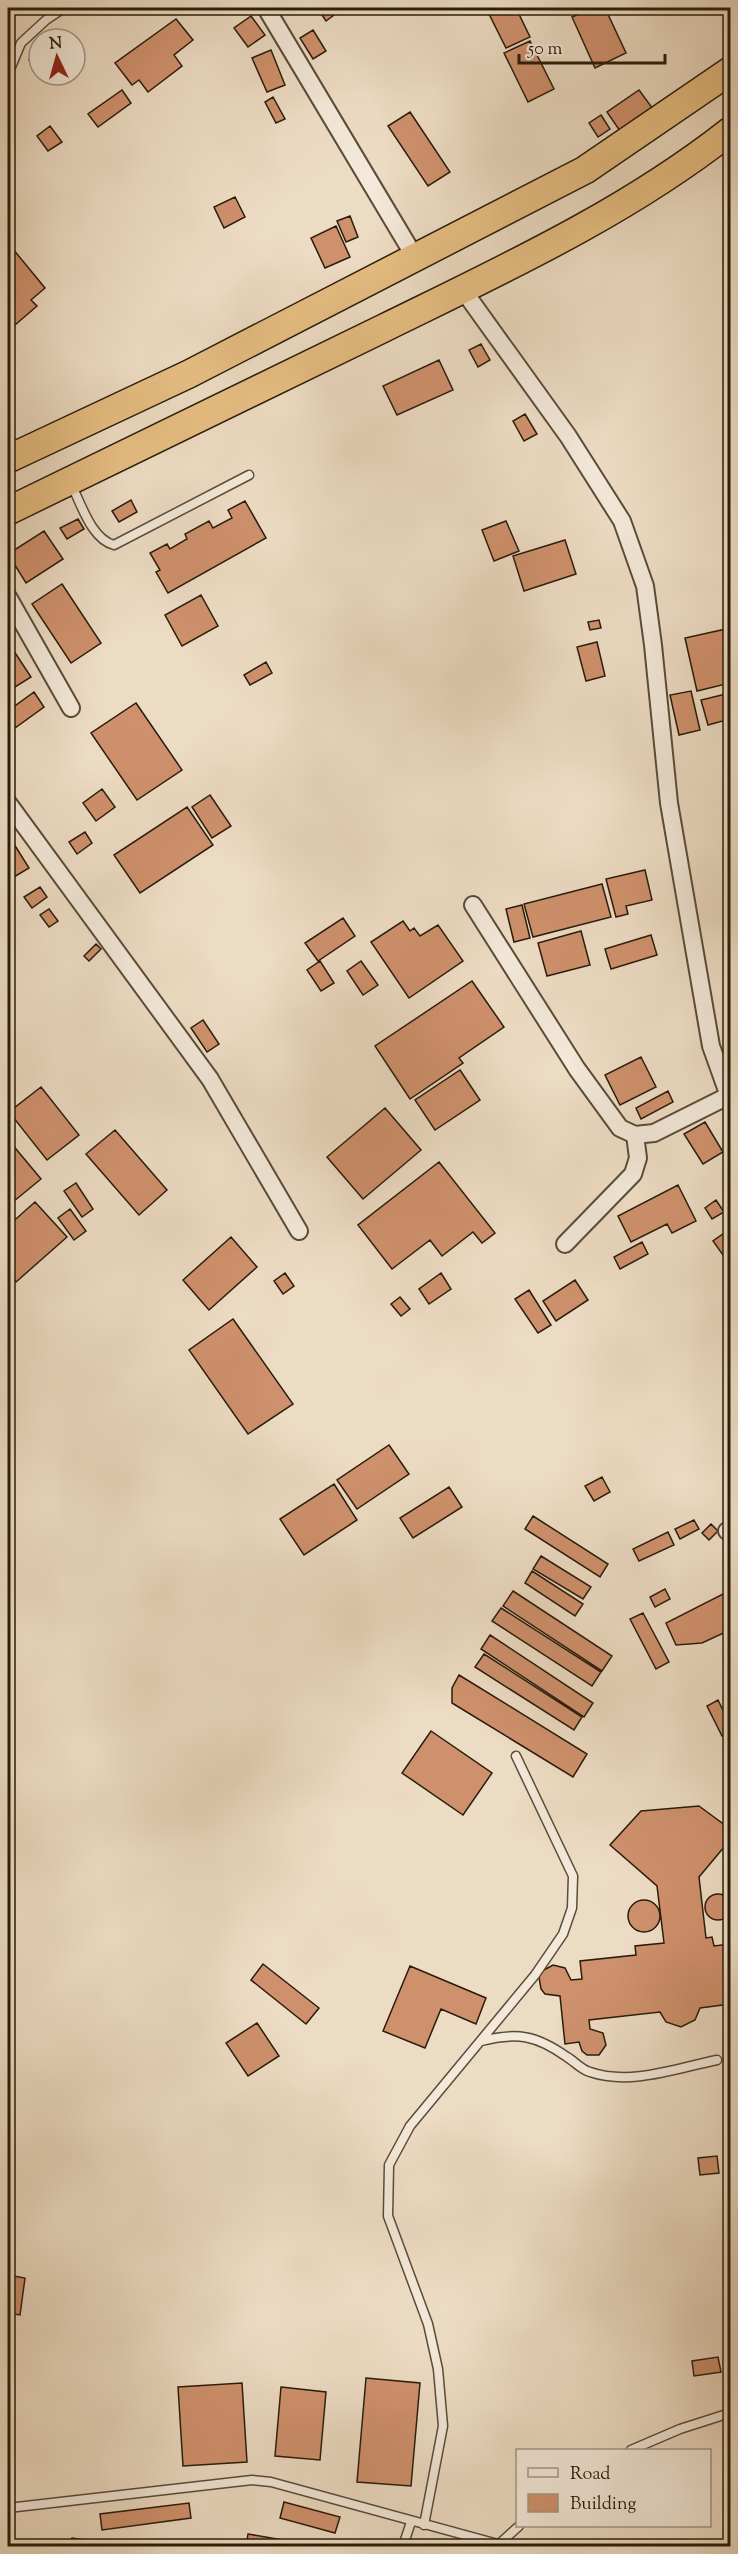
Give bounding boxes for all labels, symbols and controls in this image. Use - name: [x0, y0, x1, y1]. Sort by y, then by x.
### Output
- north arrow: [27, 27, 87, 87]
- scale bar: [519, 27, 664, 65]
- text: N: [49, 33, 63, 57]
- text: 50 m: [527, 37, 563, 63]
- legend: [516, 2449, 711, 2527]
- text: Road: [570, 2462, 610, 2488]
- text: Building: [570, 2492, 636, 2518]

